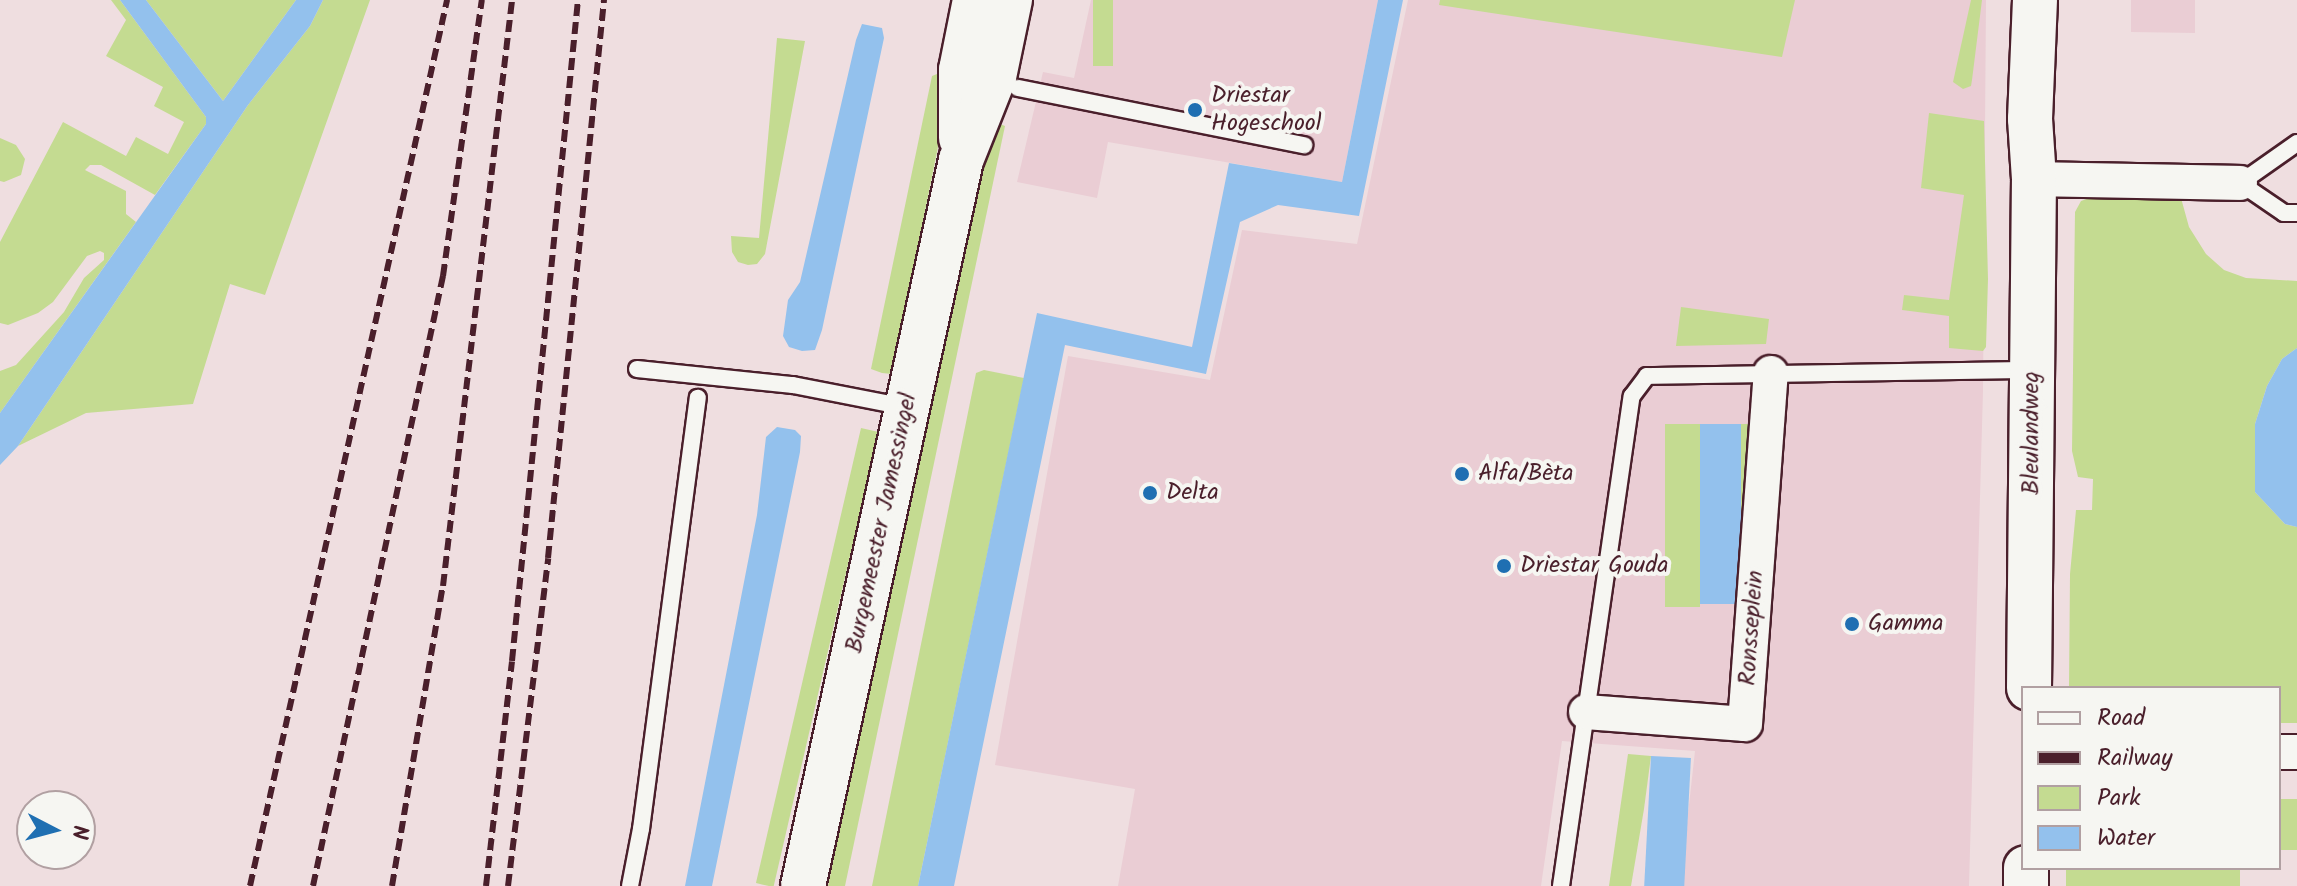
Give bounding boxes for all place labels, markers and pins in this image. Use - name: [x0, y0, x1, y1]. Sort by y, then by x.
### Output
- place label: Driestar Hogeschool: [1211, 82, 1322, 138]
- marker: Driestar Hogeschool: [1186, 101, 1204, 119]
- place label: Alfa/Bèta: [1478, 460, 1574, 488]
- marker: Alfa/Bèta: [1453, 465, 1471, 483]
- place label: Delta: [1166, 479, 1219, 507]
- marker: Delta: [1141, 484, 1159, 502]
- place label: Driestar Gouda: [1520, 552, 1669, 580]
- marker: Driestar Gouda: [1495, 557, 1513, 575]
- place label: Gamma: [1868, 610, 1943, 638]
- marker: Gamma: [1843, 615, 1861, 633]

